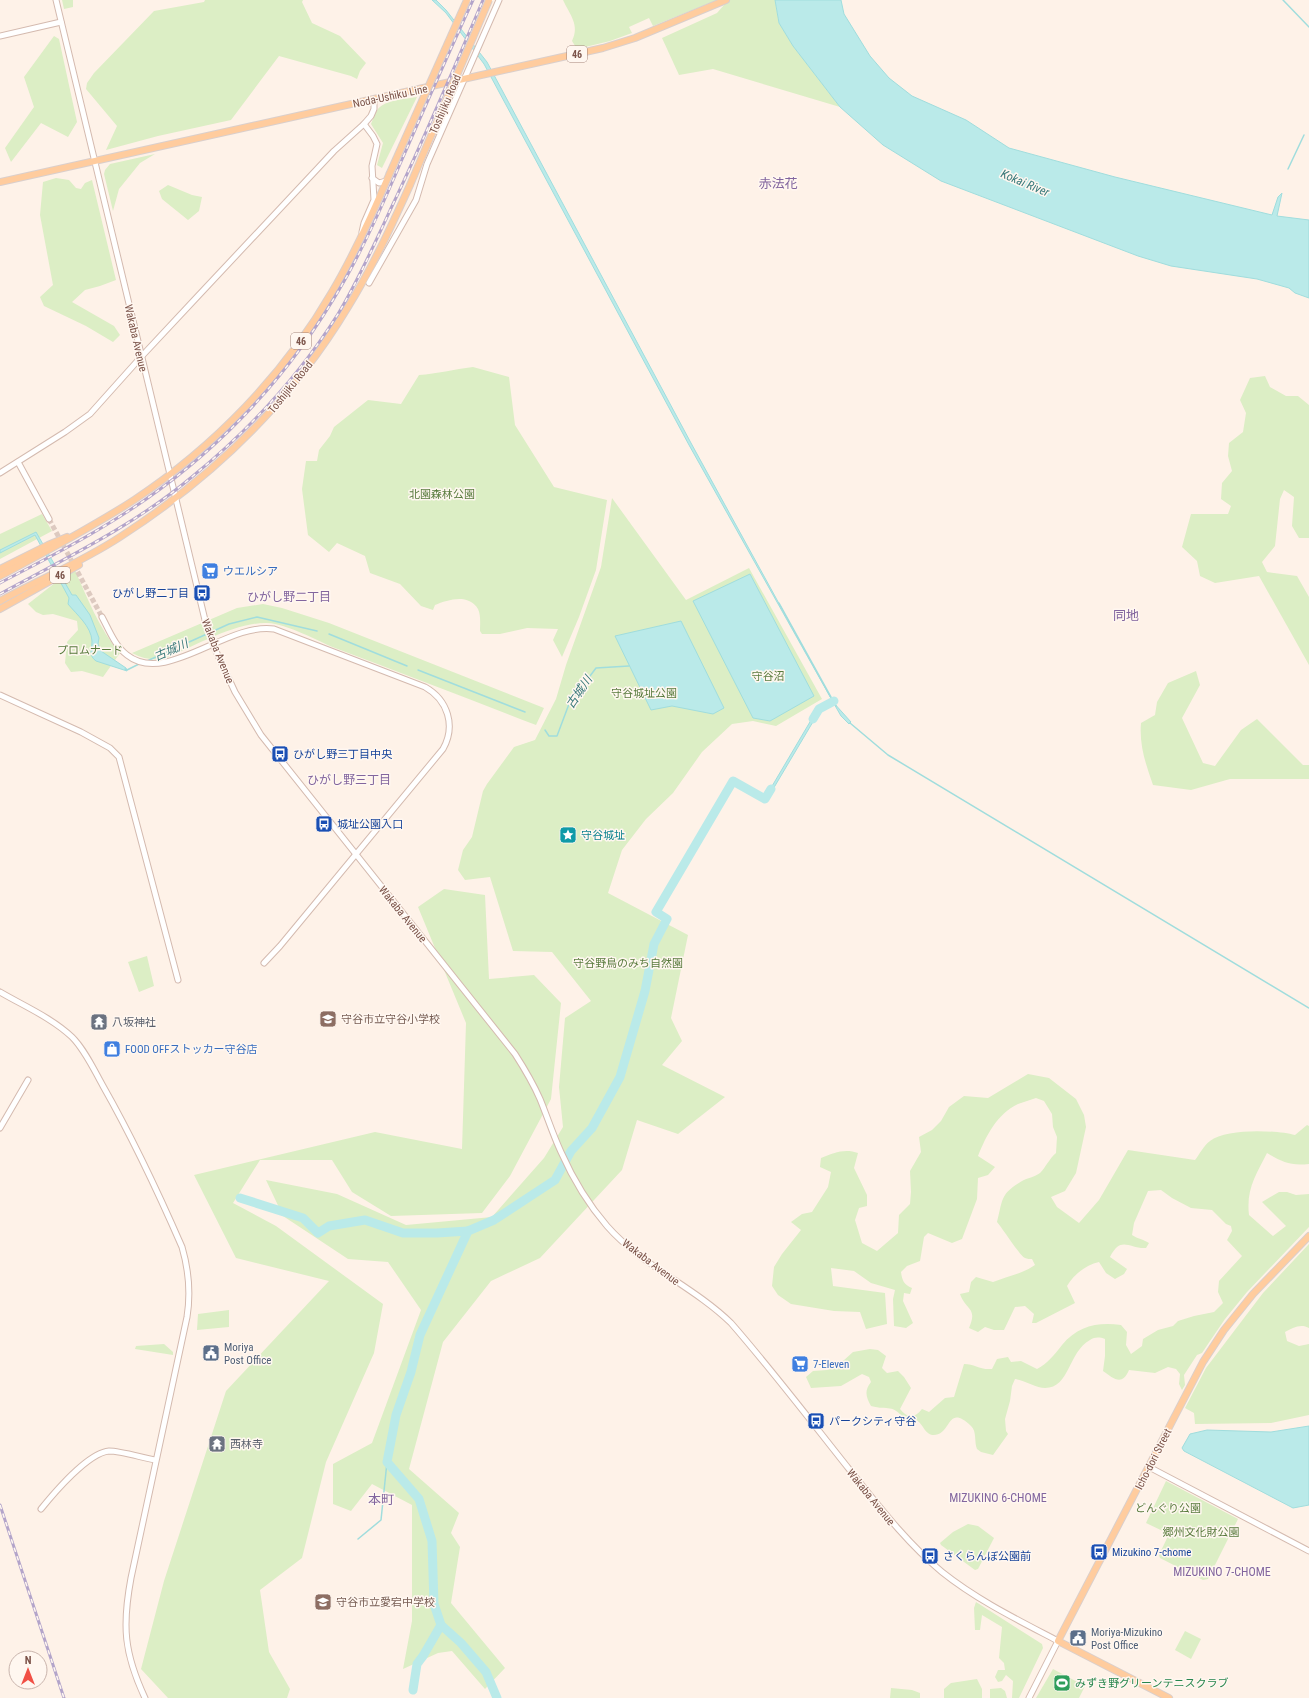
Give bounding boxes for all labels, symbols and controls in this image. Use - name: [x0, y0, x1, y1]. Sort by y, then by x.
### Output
- road number: 46: [567, 46, 587, 62]
- street label: Toshijiku Road: [427, 72, 464, 136]
- street label: Noda-Ushiku Line: [352, 82, 429, 111]
- water label: Kokai River: [999, 167, 1052, 200]
- district label: 赤法花: [758, 176, 798, 191]
- street label: Wakaba Avenue: [121, 303, 150, 373]
- road number: 46: [291, 333, 311, 349]
- street label: Toshijiku Road: [265, 359, 315, 416]
- park label: 北園森林公園: [409, 488, 475, 501]
- supermarket icon: ウエルシア: [200, 561, 220, 581]
- place label: ウエルシア: [223, 565, 278, 578]
- road number: 46: [50, 567, 70, 583]
- bus stop icon: ひがし野二丁目: [192, 583, 212, 603]
- place label: ひがし野二丁目: [112, 587, 189, 600]
- district label: ひがし野二丁目: [247, 590, 331, 604]
- district label: 同地: [1113, 608, 1139, 623]
- street label: Wakaba Avenue: [199, 617, 236, 685]
- water label: 古城川: [152, 635, 192, 664]
- park label: プロムナード: [57, 644, 123, 657]
- park label: 守谷沼: [752, 670, 785, 683]
- water label: 古城川: [563, 672, 596, 711]
- park label: 守谷城址公園: [611, 687, 677, 700]
- bus stop icon: ひがし野三丁目中央: [270, 744, 290, 764]
- place label: ひがし野三丁目中央: [293, 748, 393, 761]
- district label: ひがし野三丁目: [307, 773, 391, 787]
- bus stop icon: 城址公園入口: [314, 814, 334, 834]
- place label: 城址公園入口: [337, 818, 403, 831]
- place icon: 守谷城址: [558, 825, 578, 845]
- place label: 守谷城址: [581, 829, 625, 842]
- street label: Wakaba Avenue: [376, 884, 429, 945]
- park label: 守谷野鳥のみち自然園: [573, 957, 683, 970]
- school or university icon: 守谷市立守谷小学校: [318, 1009, 338, 1029]
- temple icon: 八坂神社: [89, 1012, 109, 1032]
- place label: 守谷市立守谷小学校: [341, 1013, 440, 1026]
- place label: 八坂神社: [112, 1016, 156, 1029]
- shop icon: FOOD OFFストッカー守谷店: [102, 1039, 122, 1059]
- place label: FOOD OFFストッカー守谷店: [125, 1043, 258, 1056]
- street label: Wakaba Avenue: [619, 1237, 682, 1288]
- place label: Moriya Post Office: [224, 1341, 271, 1367]
- public building icon: Moriya Post Office: [201, 1343, 221, 1363]
- supermarket icon: 7-Eleven: [790, 1354, 810, 1374]
- place label: 7-Eleven: [813, 1358, 849, 1371]
- bus stop icon: パークシティ守谷: [806, 1411, 826, 1431]
- place label: パークシティ守谷: [829, 1415, 916, 1428]
- street label: Icho-dori Street: [1133, 1427, 1174, 1492]
- temple icon: 西林寺: [207, 1434, 227, 1454]
- place label: 西林寺: [230, 1438, 263, 1451]
- street label: Wakaba Avenue: [844, 1467, 897, 1528]
- district label: MIZUKINO 6-CHOME: [949, 1491, 1047, 1505]
- district label: 本町: [368, 1492, 394, 1507]
- park label: どんぐり公園: [1135, 1502, 1201, 1515]
- park label: 郷州文化財公園: [1163, 1526, 1240, 1539]
- bus stop icon: Mizukino 7-chome: [1089, 1542, 1109, 1562]
- bus stop icon: さくらんぼ公園前: [920, 1546, 940, 1566]
- place label: Mizukino 7-chome: [1112, 1546, 1191, 1559]
- place label: さくらんぼ公園前: [943, 1550, 1031, 1563]
- district label: MIZUKINO 7-CHOME: [1173, 1565, 1271, 1579]
- school or university icon: 守谷市立愛宕中学校: [313, 1592, 333, 1612]
- place label: 守谷市立愛宕中学校: [336, 1596, 435, 1609]
- place label: Moriya-Mizukino Post Office: [1091, 1626, 1163, 1652]
- public building icon: Moriya-Mizukino Post Office: [1068, 1628, 1088, 1648]
- north arrow: [8, 1650, 48, 1690]
- text: N: [25, 1654, 32, 1667]
- sports icon: みずき野グリーンテニスクラブ: [1052, 1673, 1072, 1693]
- place label: みずき野グリーンテニスクラブ: [1075, 1677, 1228, 1690]

